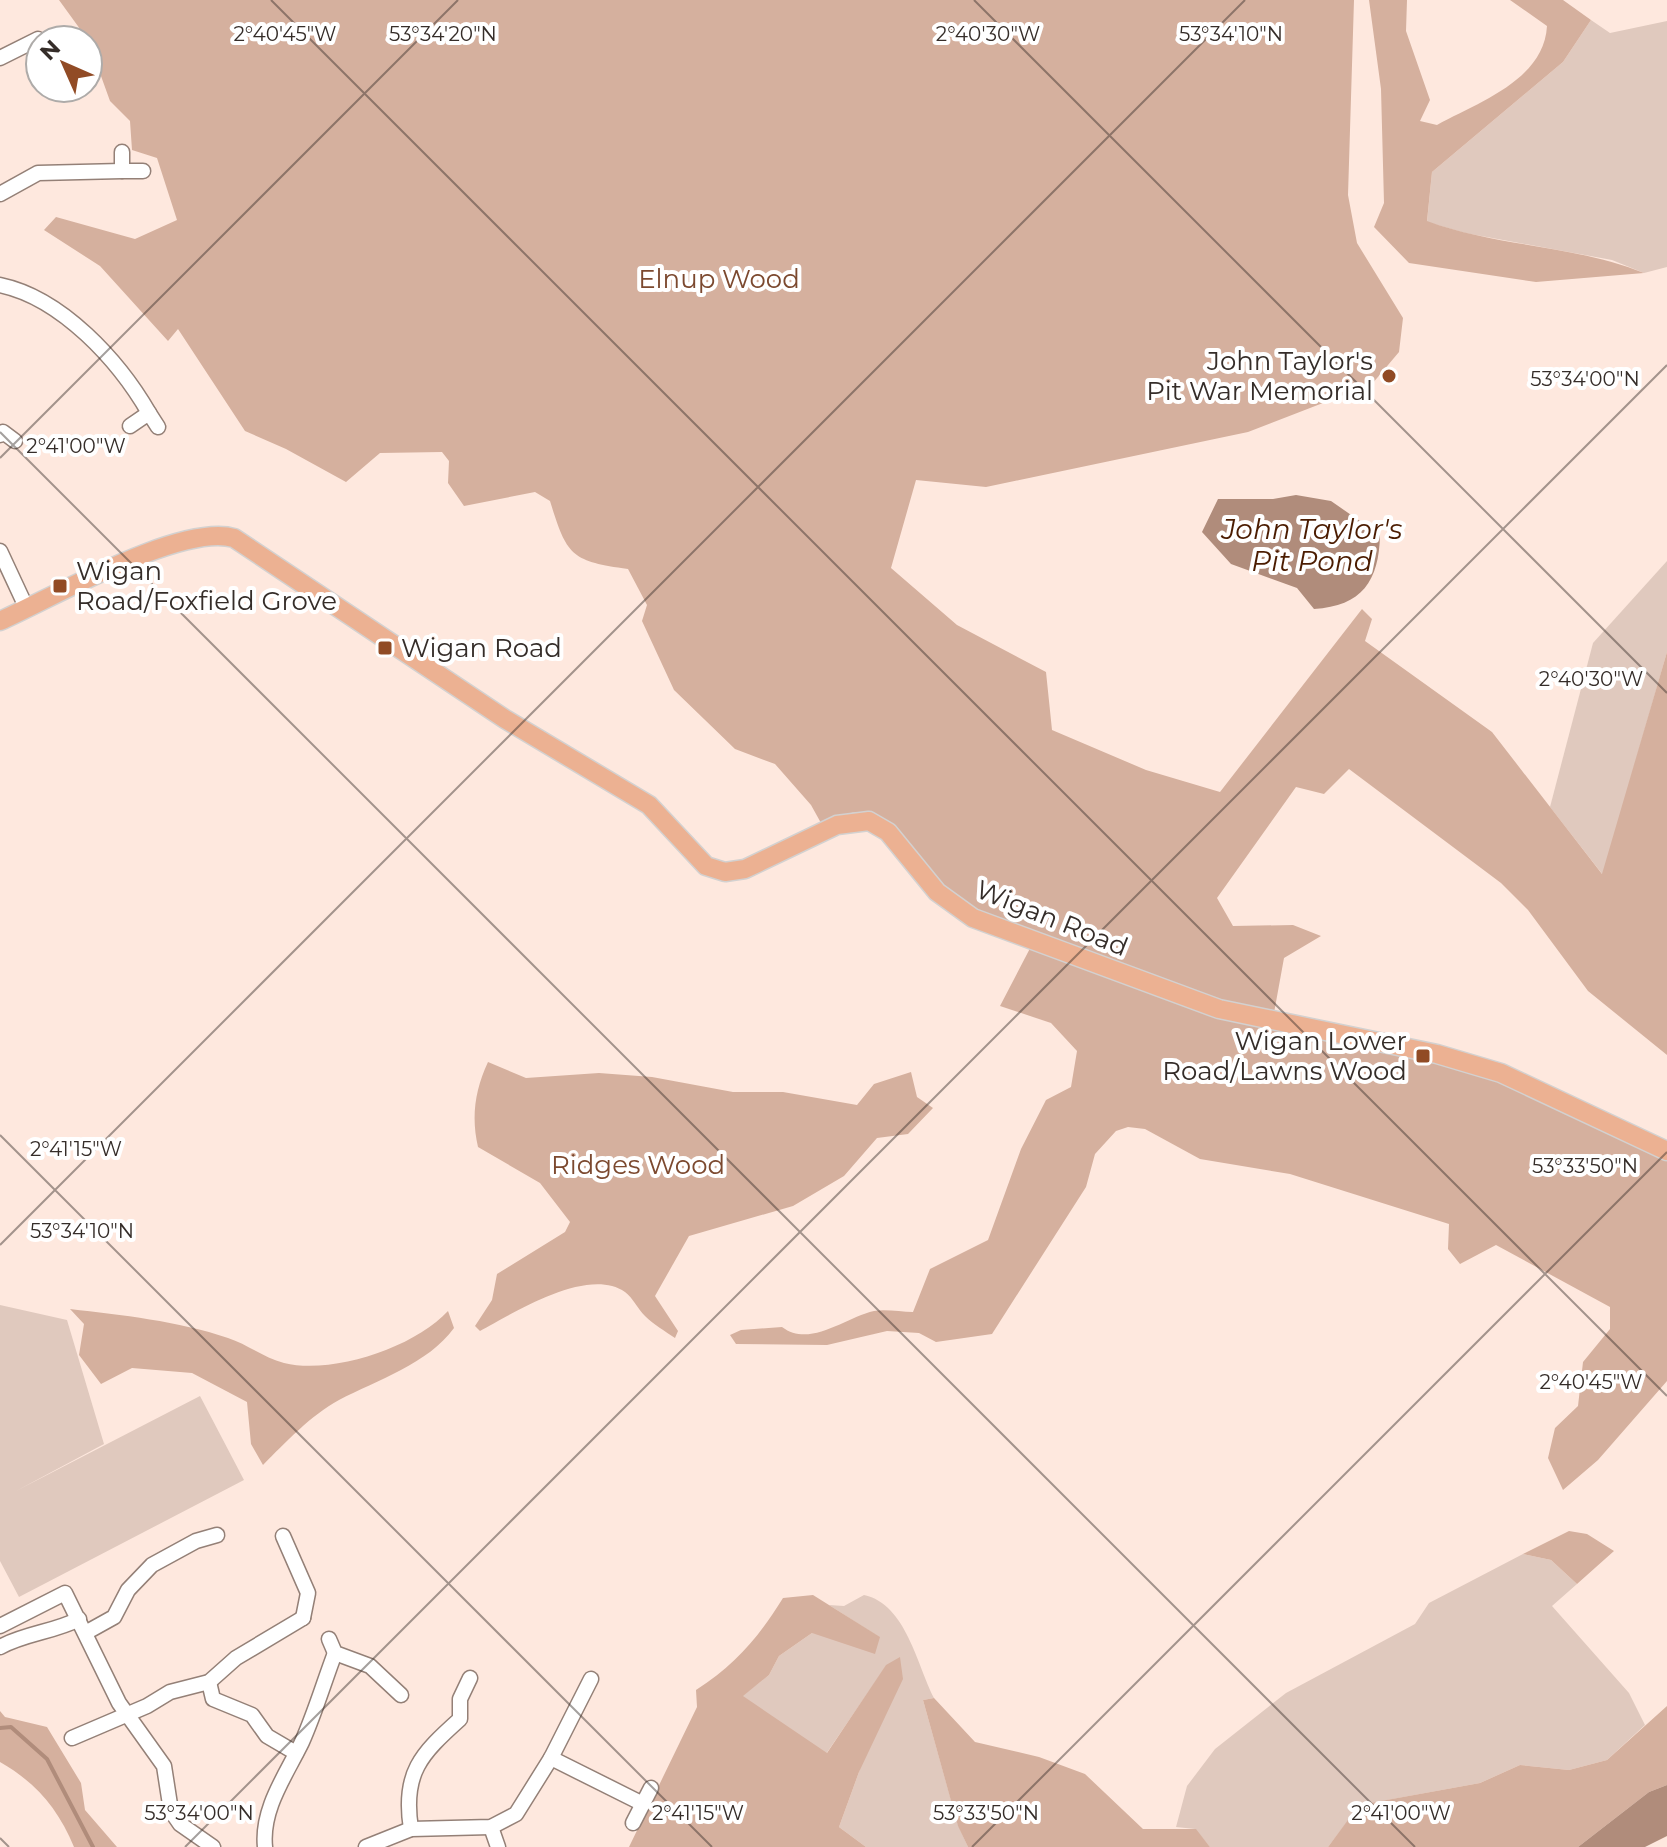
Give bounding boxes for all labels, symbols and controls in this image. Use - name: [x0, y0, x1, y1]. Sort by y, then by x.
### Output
- text: 2°40'45"W: [234, 22, 336, 46]
- text: 53°34'20"N: [389, 22, 497, 46]
- text: 2°40'30"W: [936, 22, 1040, 46]
- text: 53°34'10"N: [1179, 22, 1283, 46]
- north arrow: [24, 24, 104, 104]
- text: N: [34, 34, 66, 66]
- park label: Elnup Wood: [638, 263, 800, 295]
- place label: John Taylor's Pit War Memorial: [1146, 345, 1373, 407]
- marker: John Taylor's Pit War Memorial: [1380, 367, 1398, 385]
- text: 53°34'00"N: [1530, 367, 1640, 391]
- text: 2°41'00"W: [26, 434, 126, 458]
- water label: John Taylor's Pit Pond: [1220, 512, 1403, 578]
- place label: Wigan Road/Foxfield Grove: [76, 555, 337, 617]
- marker: Wigan Road/Foxfield Grove: [51, 577, 69, 595]
- place label: Wigan Road: [401, 632, 562, 664]
- marker: Wigan Road: [376, 639, 394, 657]
- text: 2°40'30"W: [1539, 667, 1643, 691]
- street label: Wigan Road: [971, 873, 1133, 963]
- place label: Wigan Lower Road/Lawns Wood: [1162, 1025, 1407, 1087]
- marker: Wigan Lower Road/Lawns Wood: [1414, 1047, 1432, 1065]
- text: 2°41'15"W: [30, 1137, 122, 1161]
- park label: Ridges Wood: [551, 1149, 725, 1181]
- text: 53°33'50"N: [1532, 1154, 1638, 1178]
- text: 53°34'10"N: [30, 1219, 134, 1243]
- text: 2°40'45"W: [1540, 1370, 1642, 1394]
- text: 53°34'00"N: [144, 1801, 254, 1825]
- text: 2°41'15"W: [652, 1801, 744, 1825]
- text: 53°33'50"N: [933, 1801, 1039, 1825]
- text: 2°41'00"W: [1351, 1801, 1451, 1825]

